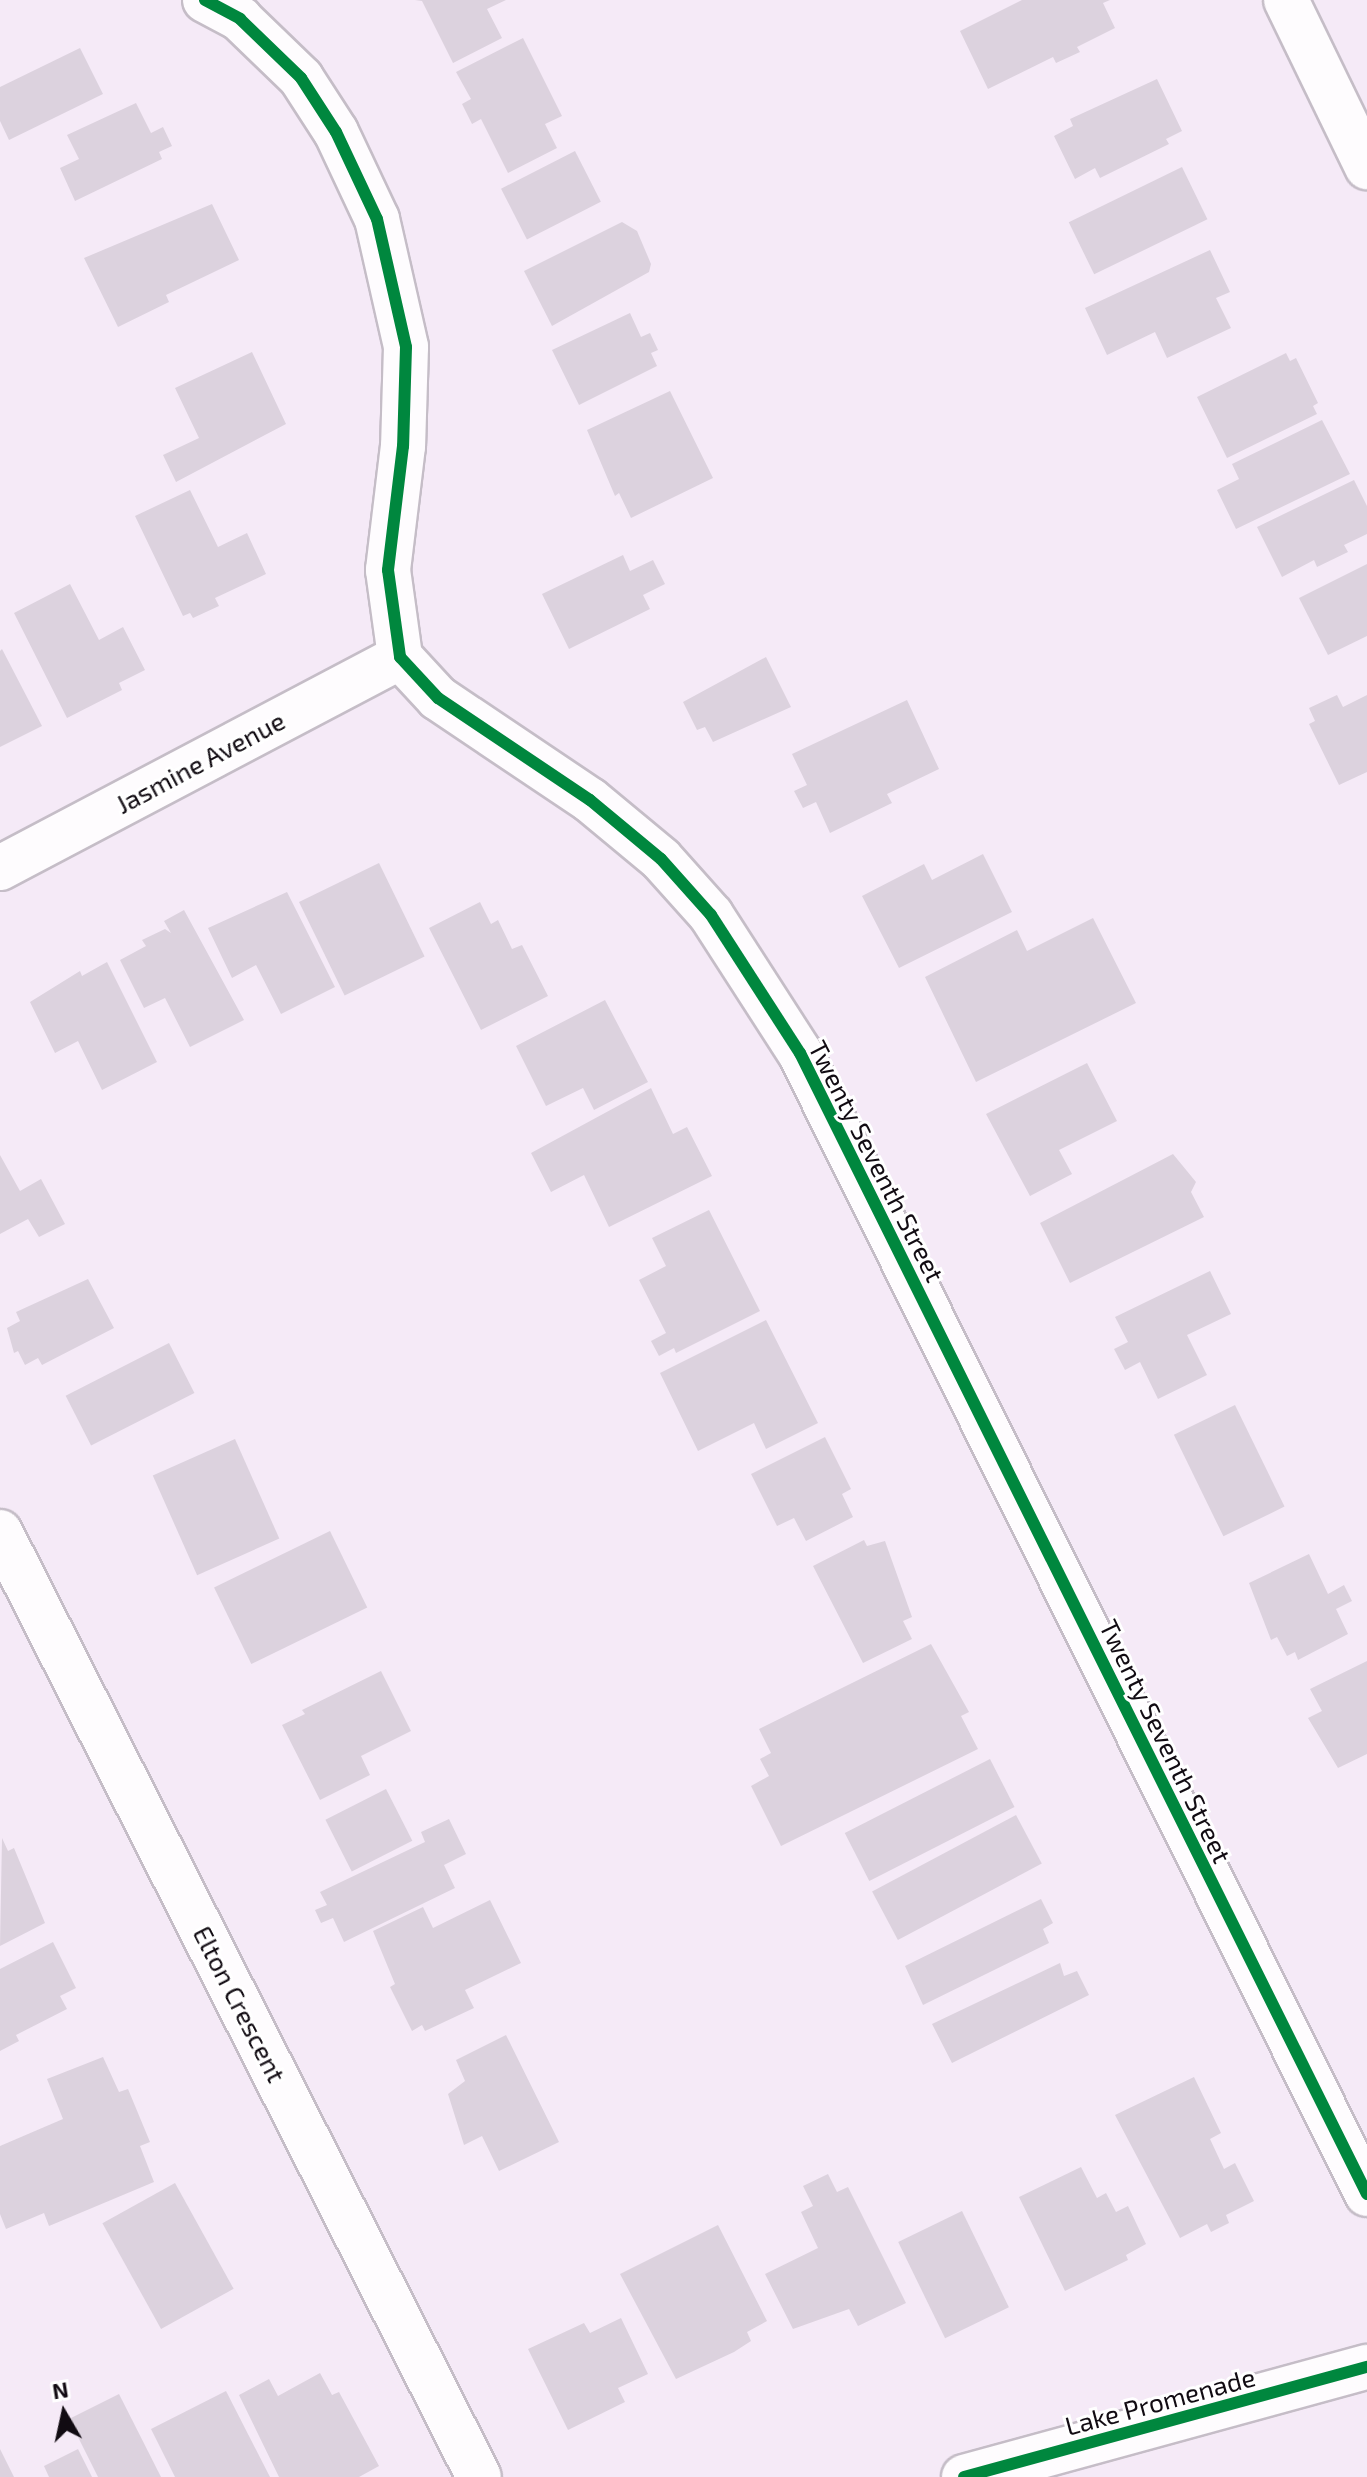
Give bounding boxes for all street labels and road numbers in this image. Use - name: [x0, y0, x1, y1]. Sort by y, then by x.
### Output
- street label: Jasmine Avenue: [110, 704, 290, 820]
- street label: Twenty Seventh Street: [802, 1035, 952, 1287]
- street label: Twenty Seventh Street: [1093, 1614, 1239, 1868]
- street label: Elton Crescent: [187, 1921, 293, 2087]
- street label: Lake Promenade: [1062, 2361, 1258, 2441]

